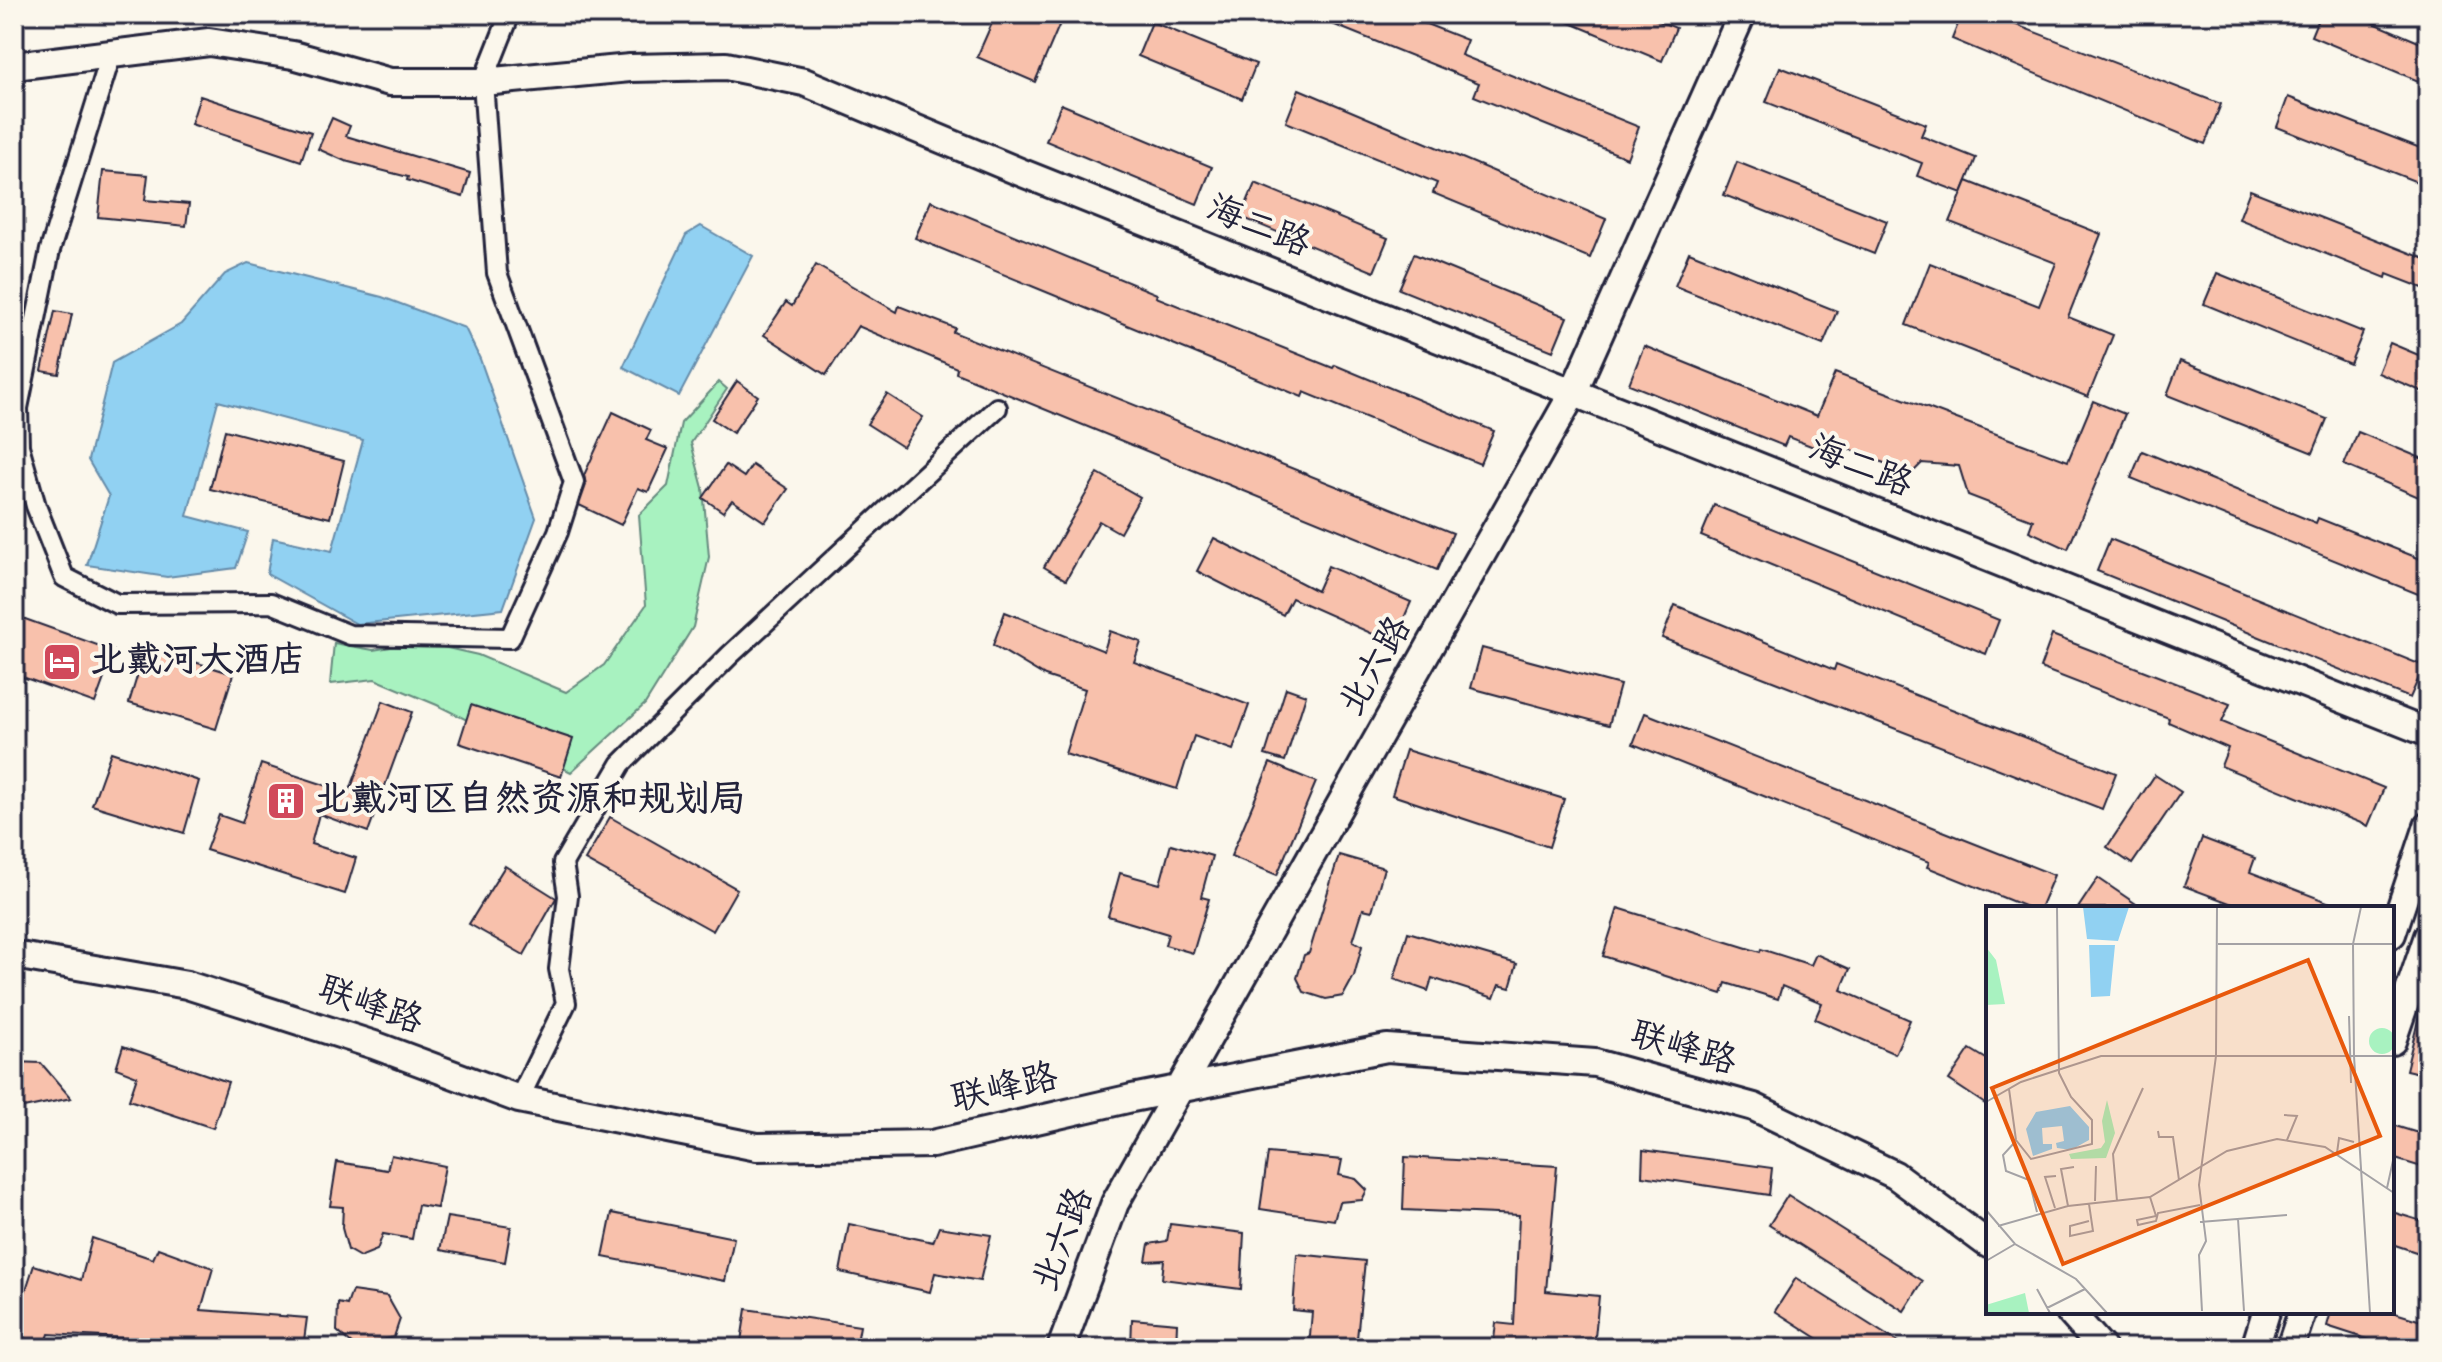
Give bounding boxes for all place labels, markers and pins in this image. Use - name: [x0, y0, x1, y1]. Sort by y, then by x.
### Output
- place label: 北戴河大酒店: [90, 636, 306, 689]
- hotel icon: 北戴河大酒店: [41, 641, 83, 683]
- place label: 北戴河区自然资源和规划局: [314, 775, 746, 828]
- building icon: 北戴河区自然资源和规划局: [265, 780, 307, 822]

